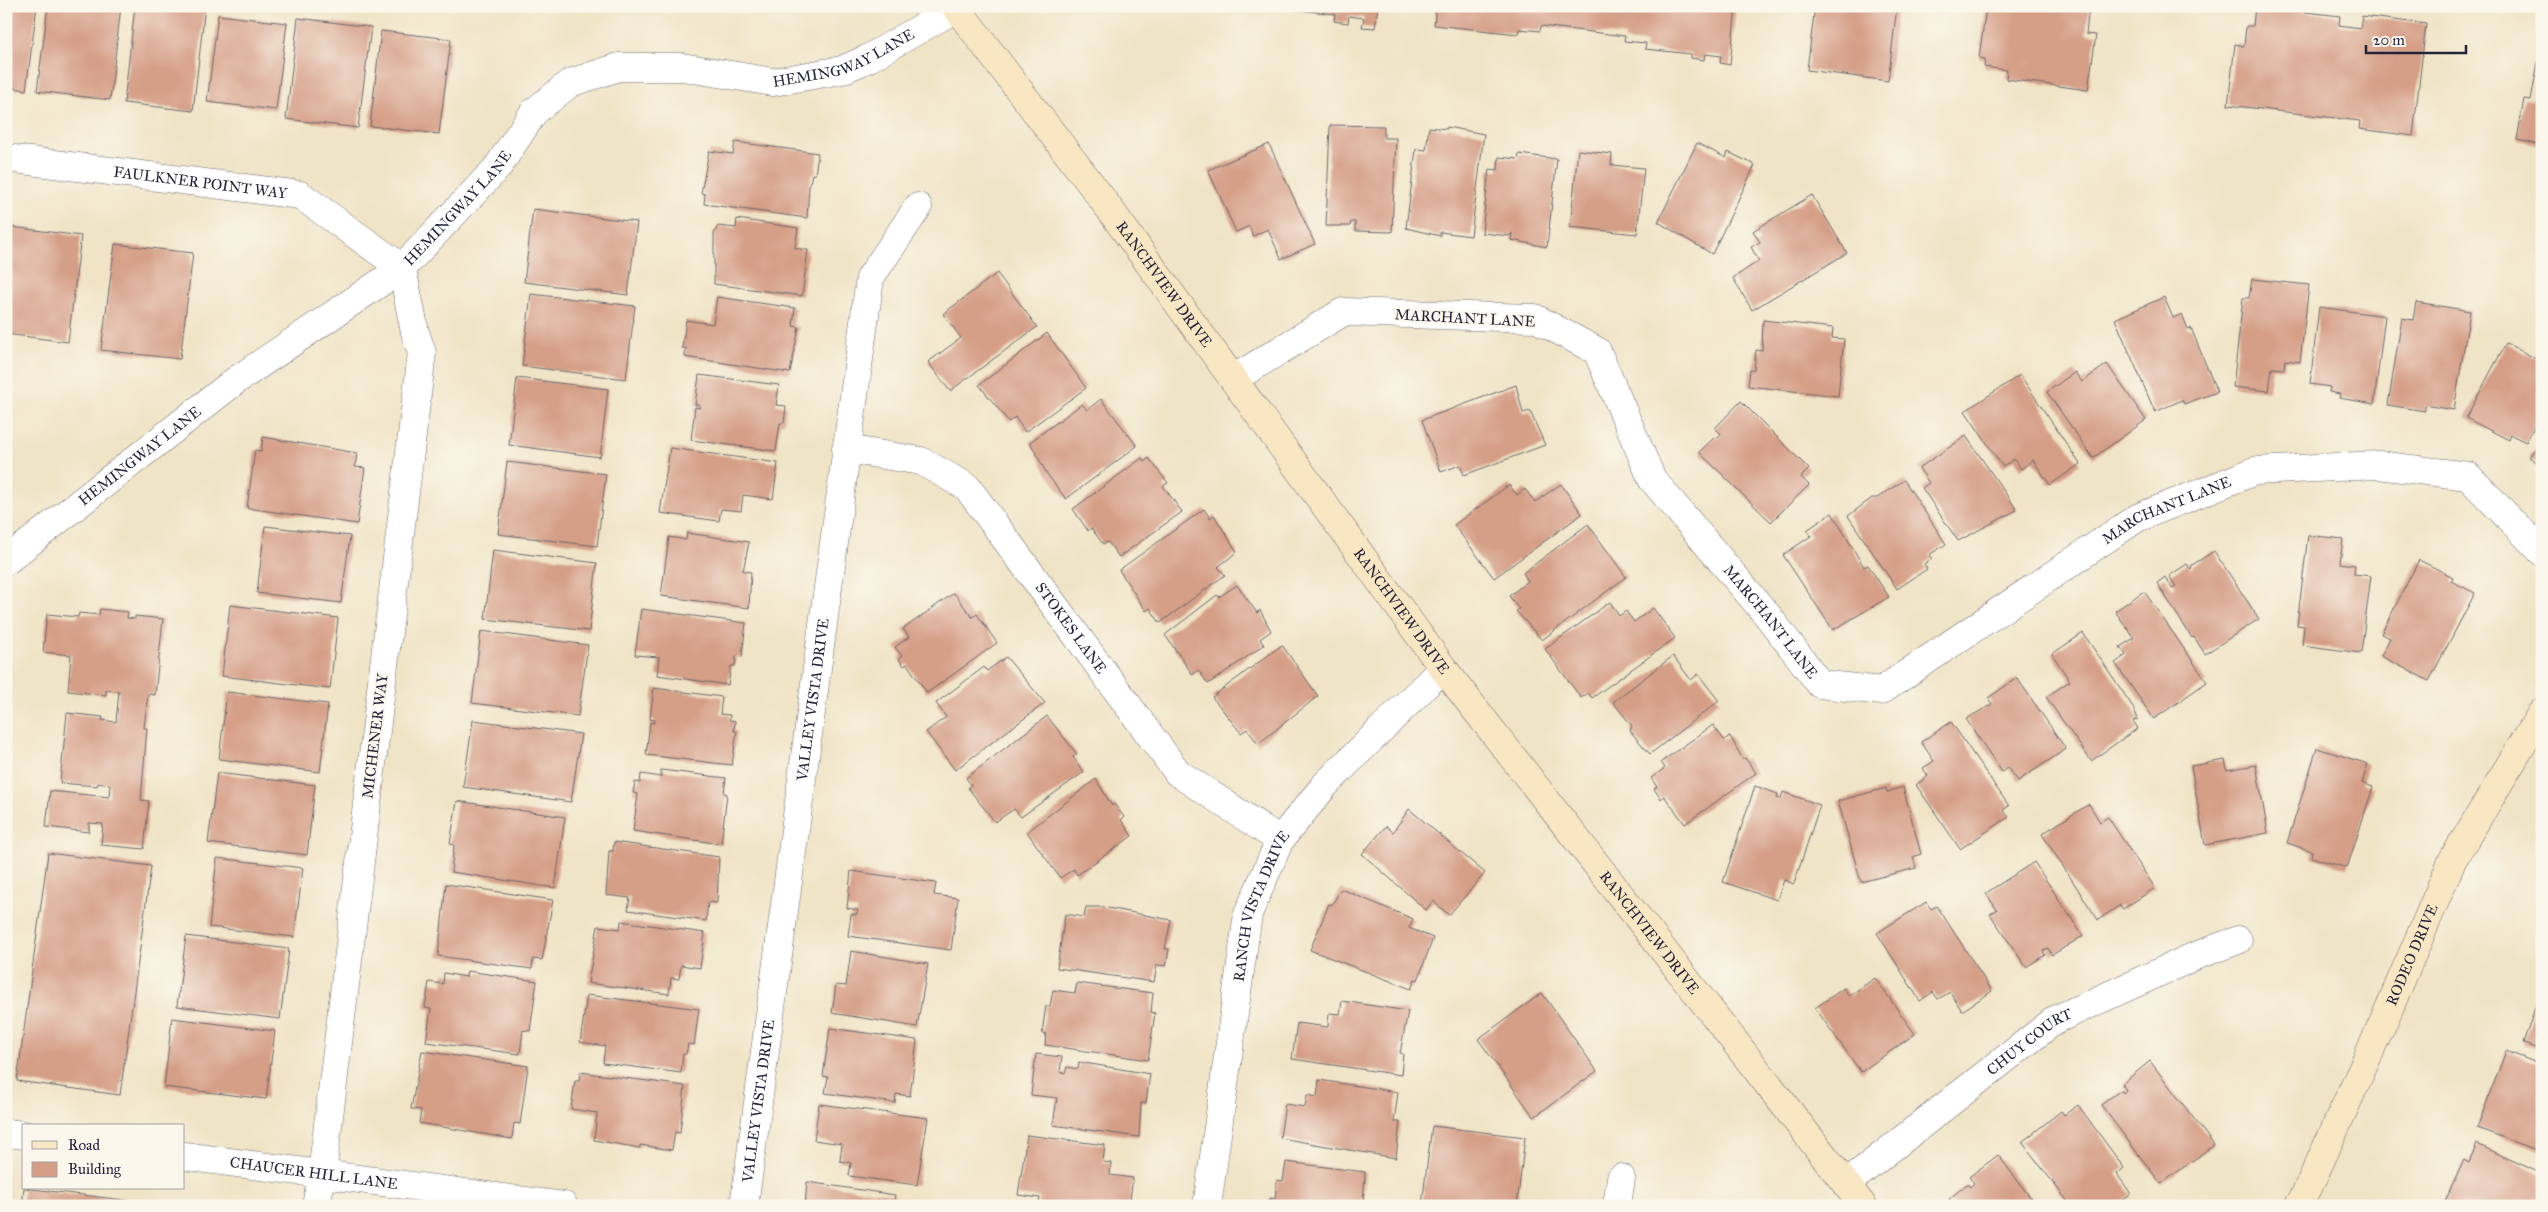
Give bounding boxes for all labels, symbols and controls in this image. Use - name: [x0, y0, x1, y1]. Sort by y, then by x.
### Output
- scale bar: [2366, 22, 2466, 54]
- street label: HEMINGWAY LANE: [771, 25, 918, 91]
- text: 20 m: [2373, 31, 2405, 49]
- street label: HEMINGWAY LANE: [400, 147, 515, 269]
- street label: FAULKNER POINT WAY: [113, 163, 289, 202]
- street label: RANCHVIEW DRIVE: [1112, 218, 1216, 351]
- street label: MARCHANT LANE: [1394, 305, 1536, 331]
- street label: HEMINGWAY LANE: [75, 402, 205, 510]
- street label: MARCHANT LANE: [2099, 472, 2234, 548]
- street label: RANCHVIEW DRIVE: [1350, 545, 1453, 678]
- street label: MARCHANT LANE: [1720, 561, 1822, 682]
- street label: STOKES LANE: [1032, 579, 1111, 677]
- street label: VALLEY VISTA DRIVE: [793, 617, 833, 783]
- street label: MICHENER WAY: [358, 672, 392, 800]
- street label: RANCH VISTA DRIVE: [1230, 827, 1293, 983]
- street label: RANCHVIEW DRIVE: [1596, 867, 1703, 998]
- street label: RODEO DRIVE: [2382, 901, 2442, 1008]
- street label: CHUY COURT: [1983, 1004, 2075, 1079]
- street label: VALLEY VISTA DRIVE: [738, 1018, 778, 1184]
- legend: [22, 1124, 185, 1190]
- text: Road: [68, 1136, 100, 1154]
- street label: CHAUCER HILL LANE: [229, 1153, 399, 1193]
- text: Building: [68, 1160, 122, 1178]

